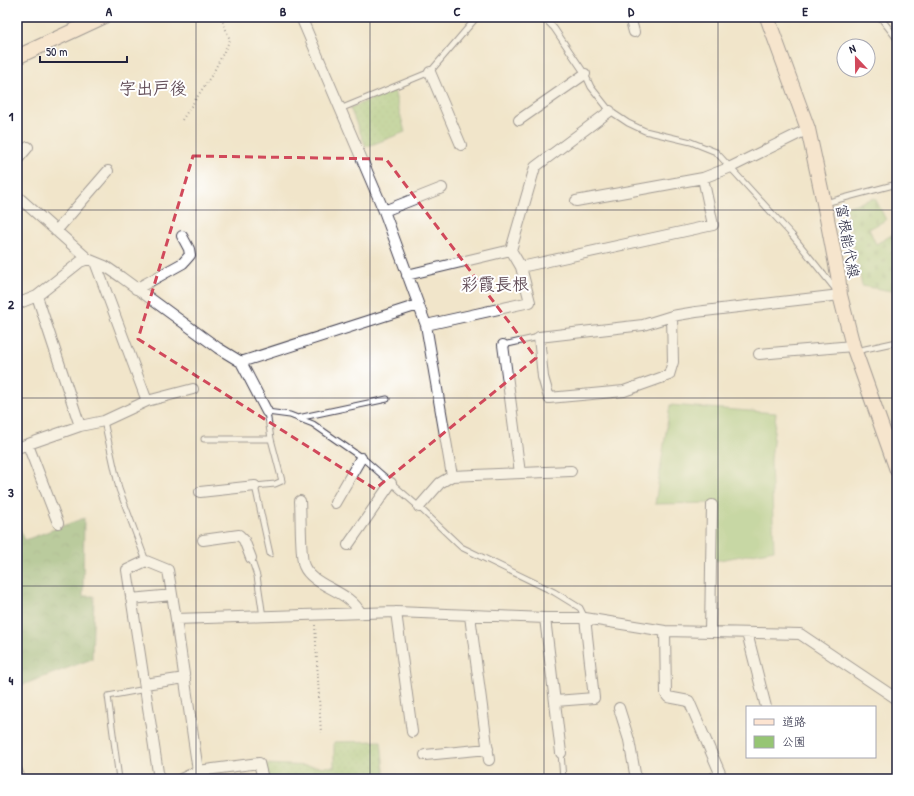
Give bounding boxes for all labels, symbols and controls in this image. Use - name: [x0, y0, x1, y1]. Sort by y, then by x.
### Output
- text: A: [106, 2, 113, 20]
- text: B: [280, 2, 287, 20]
- text: C: [453, 2, 461, 20]
- text: D: [628, 2, 635, 20]
- text: E: [802, 2, 808, 20]
- scale bar: [40, 38, 127, 64]
- north arrow: [836, 38, 876, 78]
- text: N: [847, 41, 858, 56]
- text: 50 m: [46, 43, 67, 60]
- district label: 字出戸後: [119, 76, 187, 99]
- text: 1: [9, 107, 14, 125]
- street label: 富根能代線: [831, 202, 865, 280]
- district label: 彩霞長根: [461, 272, 529, 295]
- text: 2: [8, 295, 15, 313]
- text: 3: [8, 483, 14, 501]
- text: 4: [9, 671, 14, 689]
- legend: [746, 706, 876, 758]
- text: 道路: [782, 713, 806, 730]
- text: 公園: [782, 733, 806, 750]

